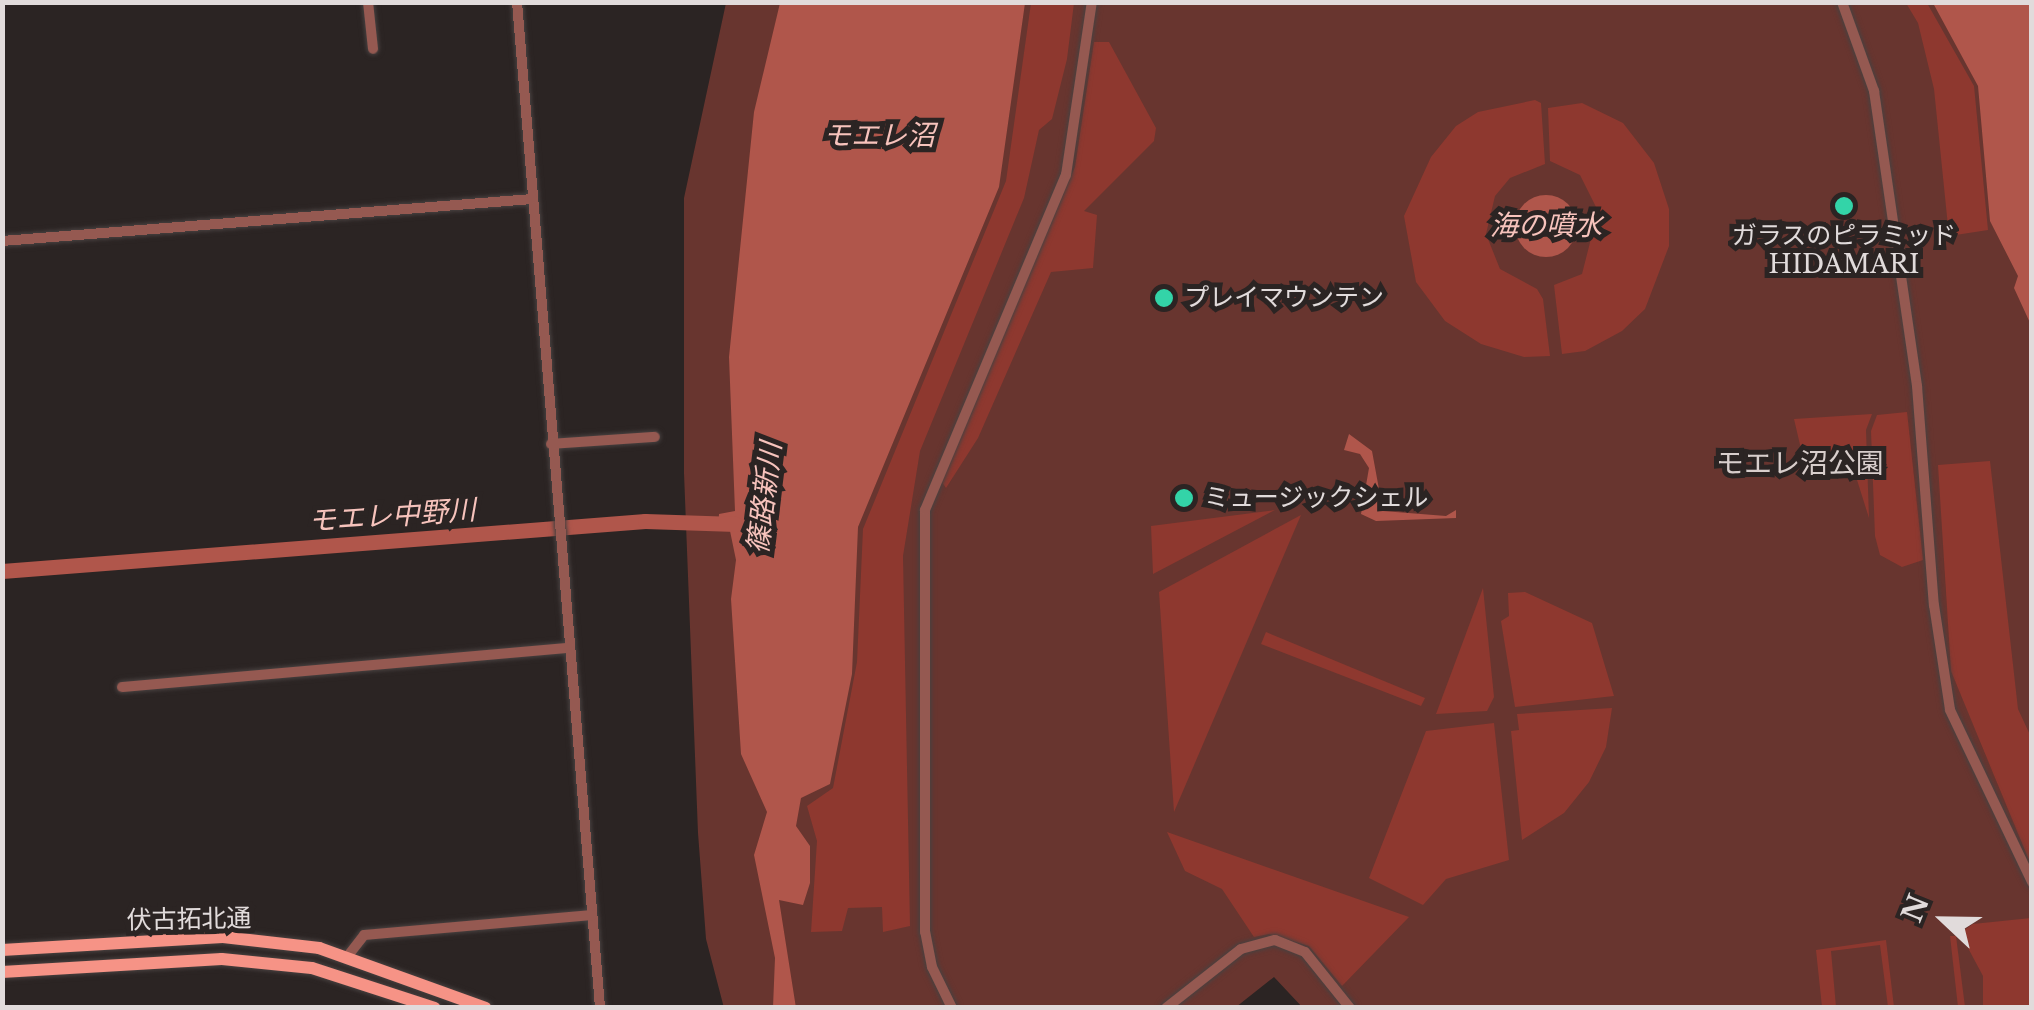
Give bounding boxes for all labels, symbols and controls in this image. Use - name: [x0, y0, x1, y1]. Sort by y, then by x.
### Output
- water label: モエレ沼: [823, 119, 935, 153]
- marker: ガラスのピラミッド HIDAMARI: [1833, 195, 1855, 217]
- water label: 海の噴水: [1490, 209, 1602, 243]
- place label: ガラスのピラミッド HIDAMARI: [1732, 222, 1956, 281]
- place label: プレイマウンテン: [1184, 283, 1384, 313]
- marker: プレイマウンテン: [1153, 287, 1175, 309]
- water label: 篠路新川: [742, 440, 788, 556]
- district label: モエレ沼公園: [1716, 447, 1884, 481]
- place label: ミュージックシェル: [1204, 483, 1429, 513]
- marker: ミュージックシェル: [1173, 487, 1195, 509]
- water label: モエレ中野川: [307, 493, 477, 539]
- north arrow: [1894, 870, 1994, 970]
- text: N: [1895, 890, 1937, 927]
- street label: 伏古拓北通: [126, 904, 252, 936]

